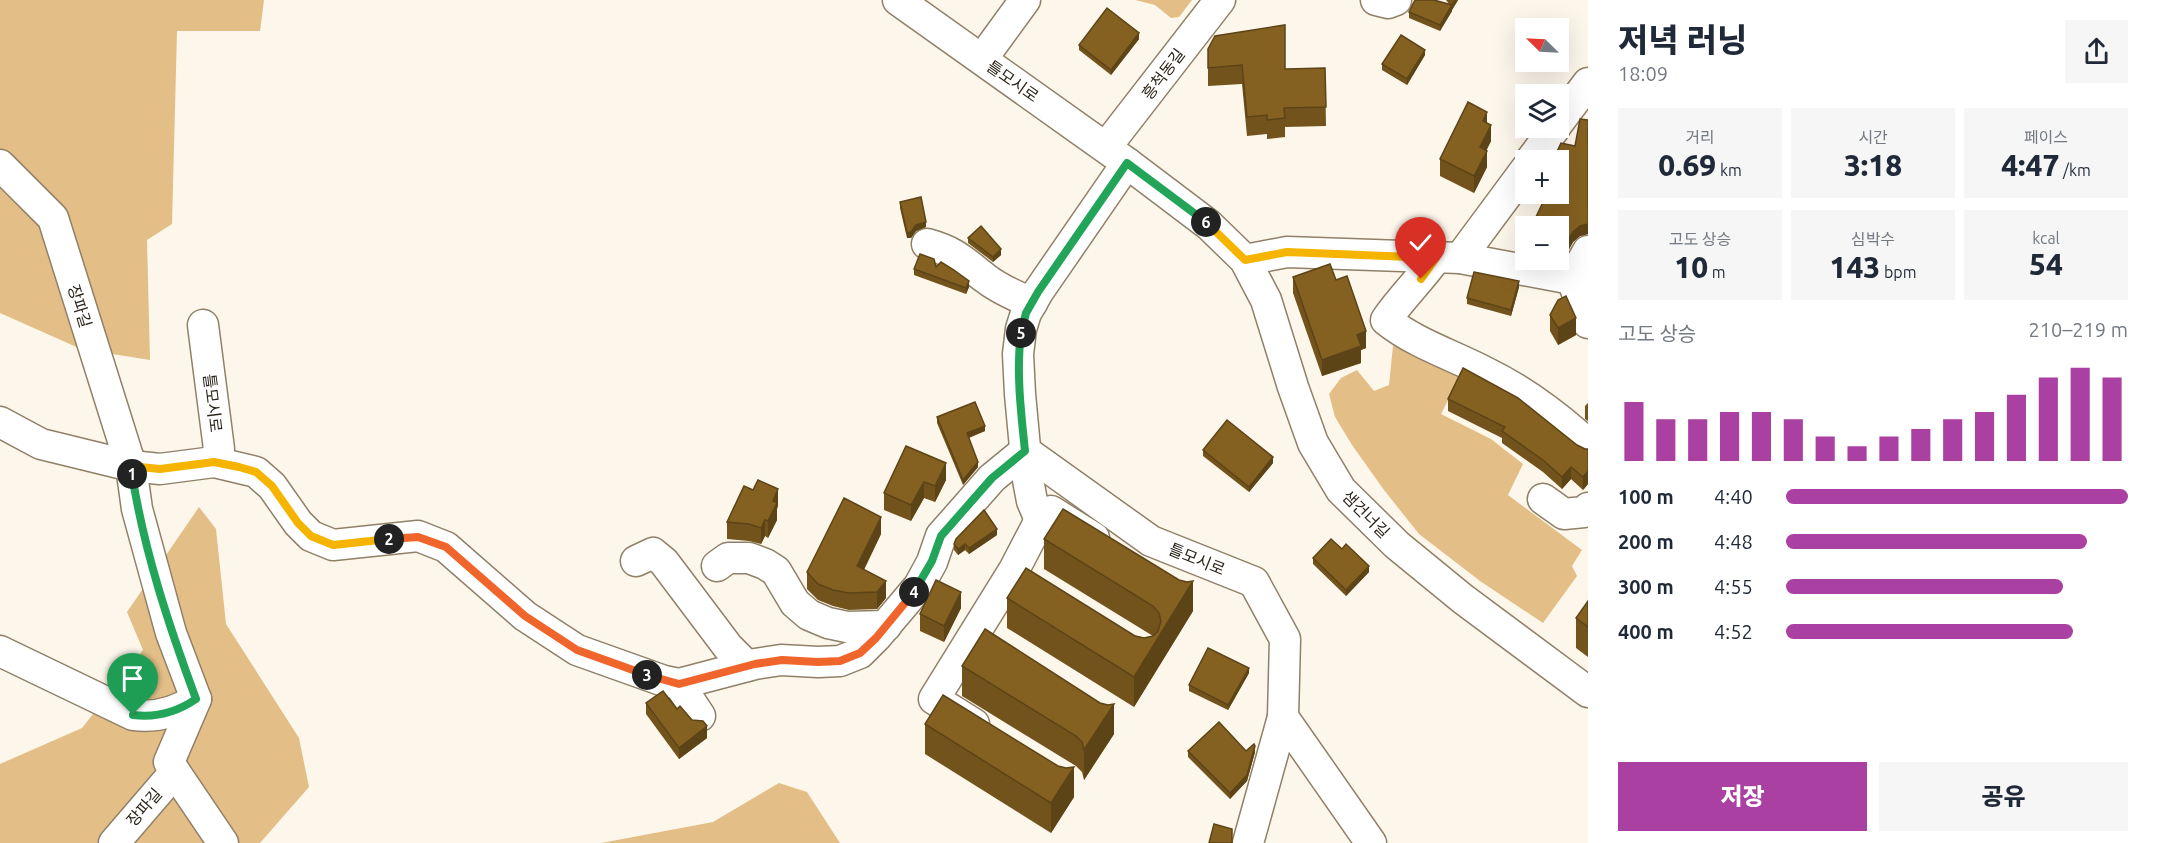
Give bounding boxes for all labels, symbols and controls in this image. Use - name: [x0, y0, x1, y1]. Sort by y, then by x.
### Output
- north arrow: [1515, 18, 1569, 72]
- map controls: [1515, 18, 1569, 270]
- button: share: [2065, 20, 2128, 83]
- text: 저녁 러닝: [1618, 21, 1747, 58]
- street label: 흥척동길: [1138, 45, 1188, 103]
- street label: 틀모시로: [984, 57, 1043, 105]
- text: 18:09: [1618, 62, 1668, 85]
- button: layers: [1515, 84, 1569, 138]
- text: 거리: [1685, 128, 1715, 146]
- text: 시간: [1858, 128, 1888, 146]
- text: 페이스: [2024, 128, 2068, 146]
- text: 0.69: [1658, 148, 1716, 182]
- text: 3:18: [1844, 148, 1902, 182]
- text: 4:47: [2001, 148, 2059, 182]
- button: +: [1515, 150, 1569, 204]
- text: km: [1716, 161, 1742, 179]
- text: /km: [2059, 161, 2091, 179]
- pin: 6: [1191, 207, 1221, 237]
- text: 6: [1201, 213, 1211, 231]
- button: −: [1515, 216, 1569, 270]
- pin: [1395, 217, 1446, 279]
- icon: check: [1404, 226, 1437, 259]
- text: kcal: [2032, 229, 2060, 247]
- text: 고도 상승: [1669, 230, 1731, 248]
- text: 심박수: [1851, 230, 1895, 248]
- text: 54: [2029, 247, 2063, 281]
- text: 10: [1674, 250, 1708, 284]
- text: 143: [1830, 250, 1880, 284]
- text: m: [1708, 263, 1726, 281]
- text: bpm: [1880, 263, 1916, 281]
- street label: 장파길: [65, 282, 95, 330]
- pin: 5: [1006, 318, 1036, 348]
- text: 210–219 m: [2029, 318, 2128, 341]
- text: 고도 상승: [1618, 322, 1696, 345]
- text: 5: [1016, 324, 1026, 342]
- street label: 틀모시로: [200, 373, 226, 434]
- pin: 1: [117, 459, 147, 489]
- text: 1: [127, 465, 137, 483]
- text: 100 m: [1618, 485, 1674, 508]
- text: 4:40: [1714, 485, 1753, 508]
- street label: 샘건너길: [1339, 487, 1393, 541]
- pin: 2: [374, 524, 404, 554]
- text: 2: [384, 530, 394, 548]
- text: 200 m: [1618, 530, 1674, 553]
- text: 4:48: [1714, 530, 1753, 553]
- street label: 틀모시로: [1166, 540, 1228, 578]
- text: 300 m: [1618, 575, 1674, 598]
- text: 4:55: [1714, 575, 1753, 598]
- pin: 4: [899, 577, 929, 607]
- text: 4: [909, 583, 919, 601]
- text: 400 m: [1618, 620, 1674, 643]
- text: 4:52: [1714, 620, 1753, 643]
- pin: [107, 653, 158, 715]
- pin: 3: [632, 660, 662, 690]
- icon: arrive: [116, 662, 149, 695]
- text: 3: [642, 666, 652, 684]
- button: 저장: [1618, 762, 1867, 831]
- button: 공유: [1879, 762, 2128, 831]
- street label: 장파길: [123, 784, 165, 830]

